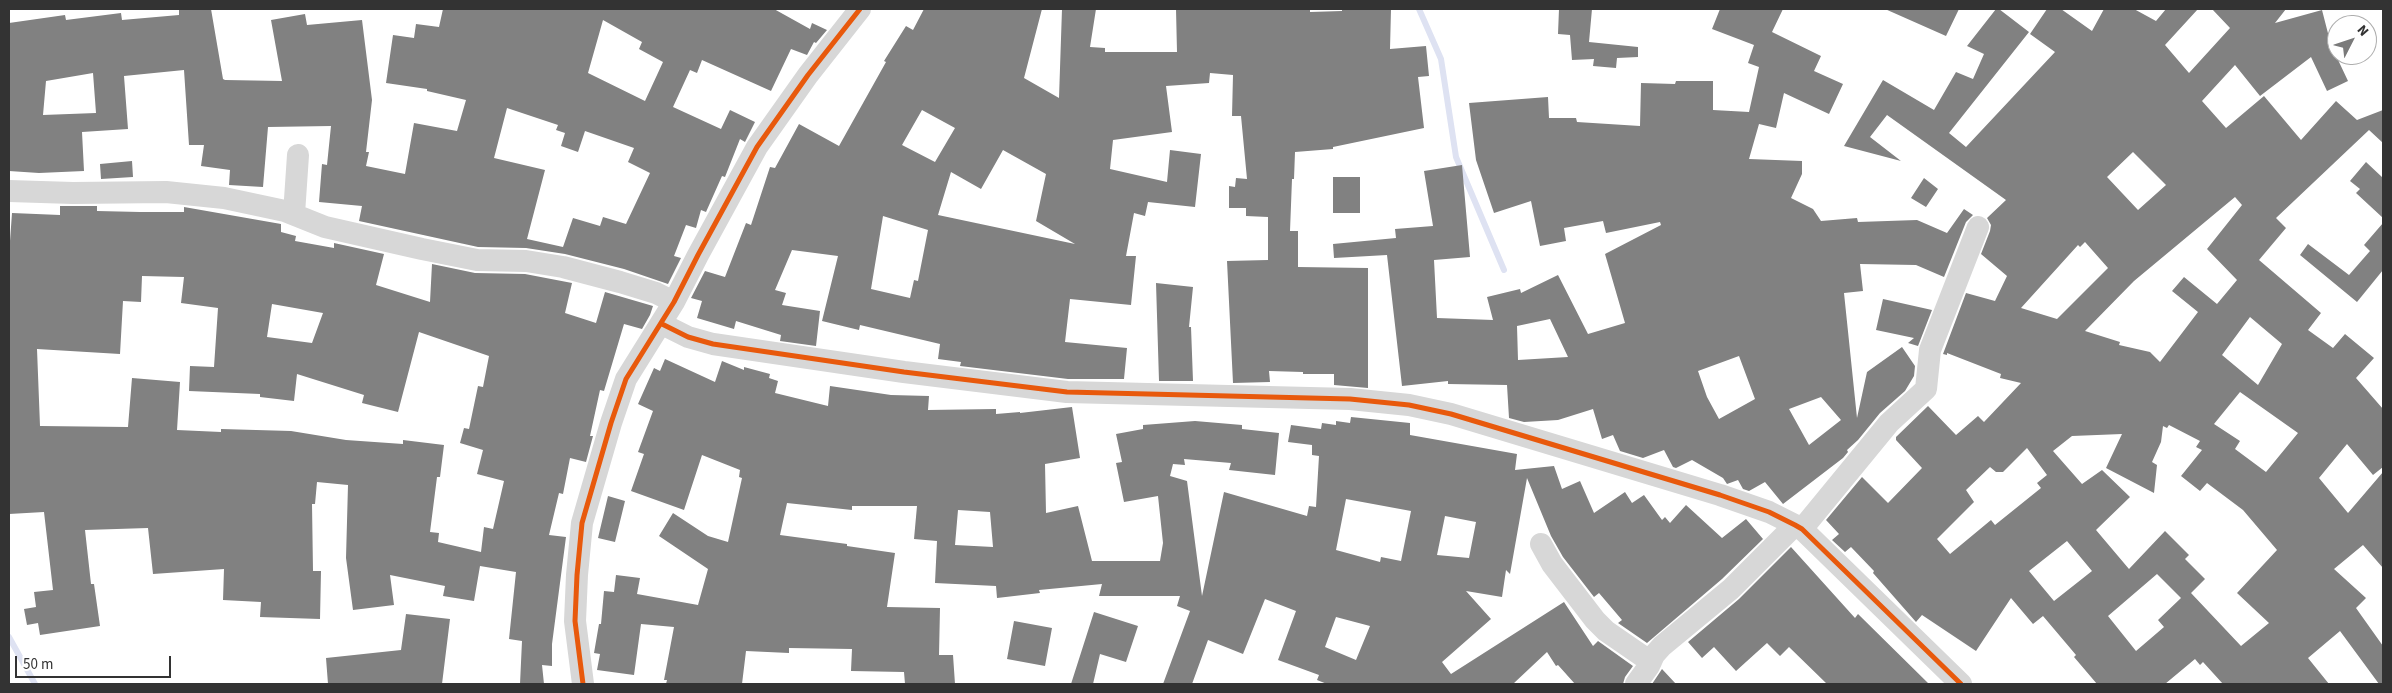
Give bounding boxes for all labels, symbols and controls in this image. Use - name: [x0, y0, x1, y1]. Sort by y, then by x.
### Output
- north arrow: [2327, 15, 2377, 65]
- text: N: [2352, 21, 2373, 41]
- scale bar: [18, 646, 174, 678]
- text: 50 m: [23, 654, 53, 675]

